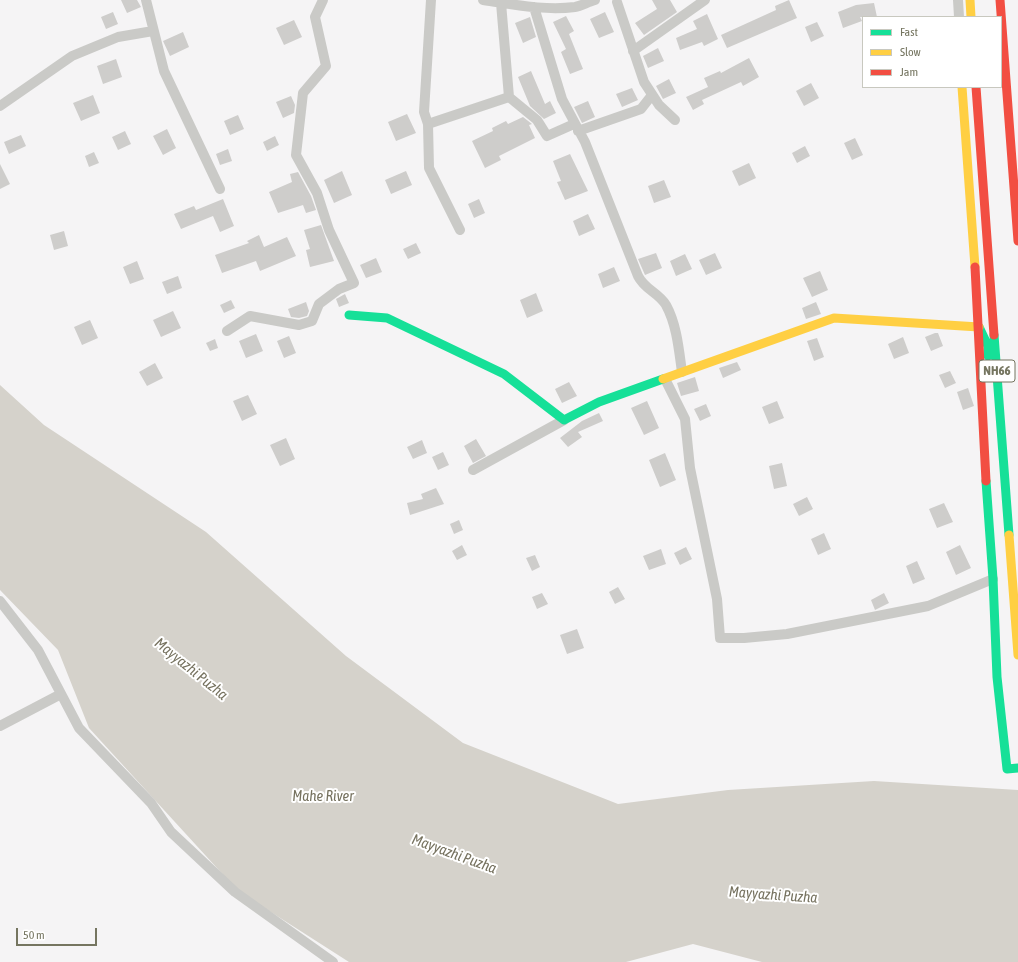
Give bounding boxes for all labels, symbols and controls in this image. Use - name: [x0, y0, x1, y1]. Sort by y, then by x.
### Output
- legend: [862, 16, 1002, 88]
- text: Fast: [900, 25, 918, 39]
- text: Slow: [900, 45, 921, 59]
- text: Jam: [900, 65, 918, 79]
- road number: NH66: [979, 360, 1015, 382]
- water label: Mayyazhi Puzha: [151, 634, 231, 704]
- water label: Mahe River: [292, 787, 354, 805]
- water label: Mayyazhi Puzha: [409, 830, 499, 878]
- water label: Mayyazhi Puzha: [728, 883, 818, 907]
- scale bar: [18, 920, 99, 946]
- text: 50 m: [23, 928, 45, 942]

